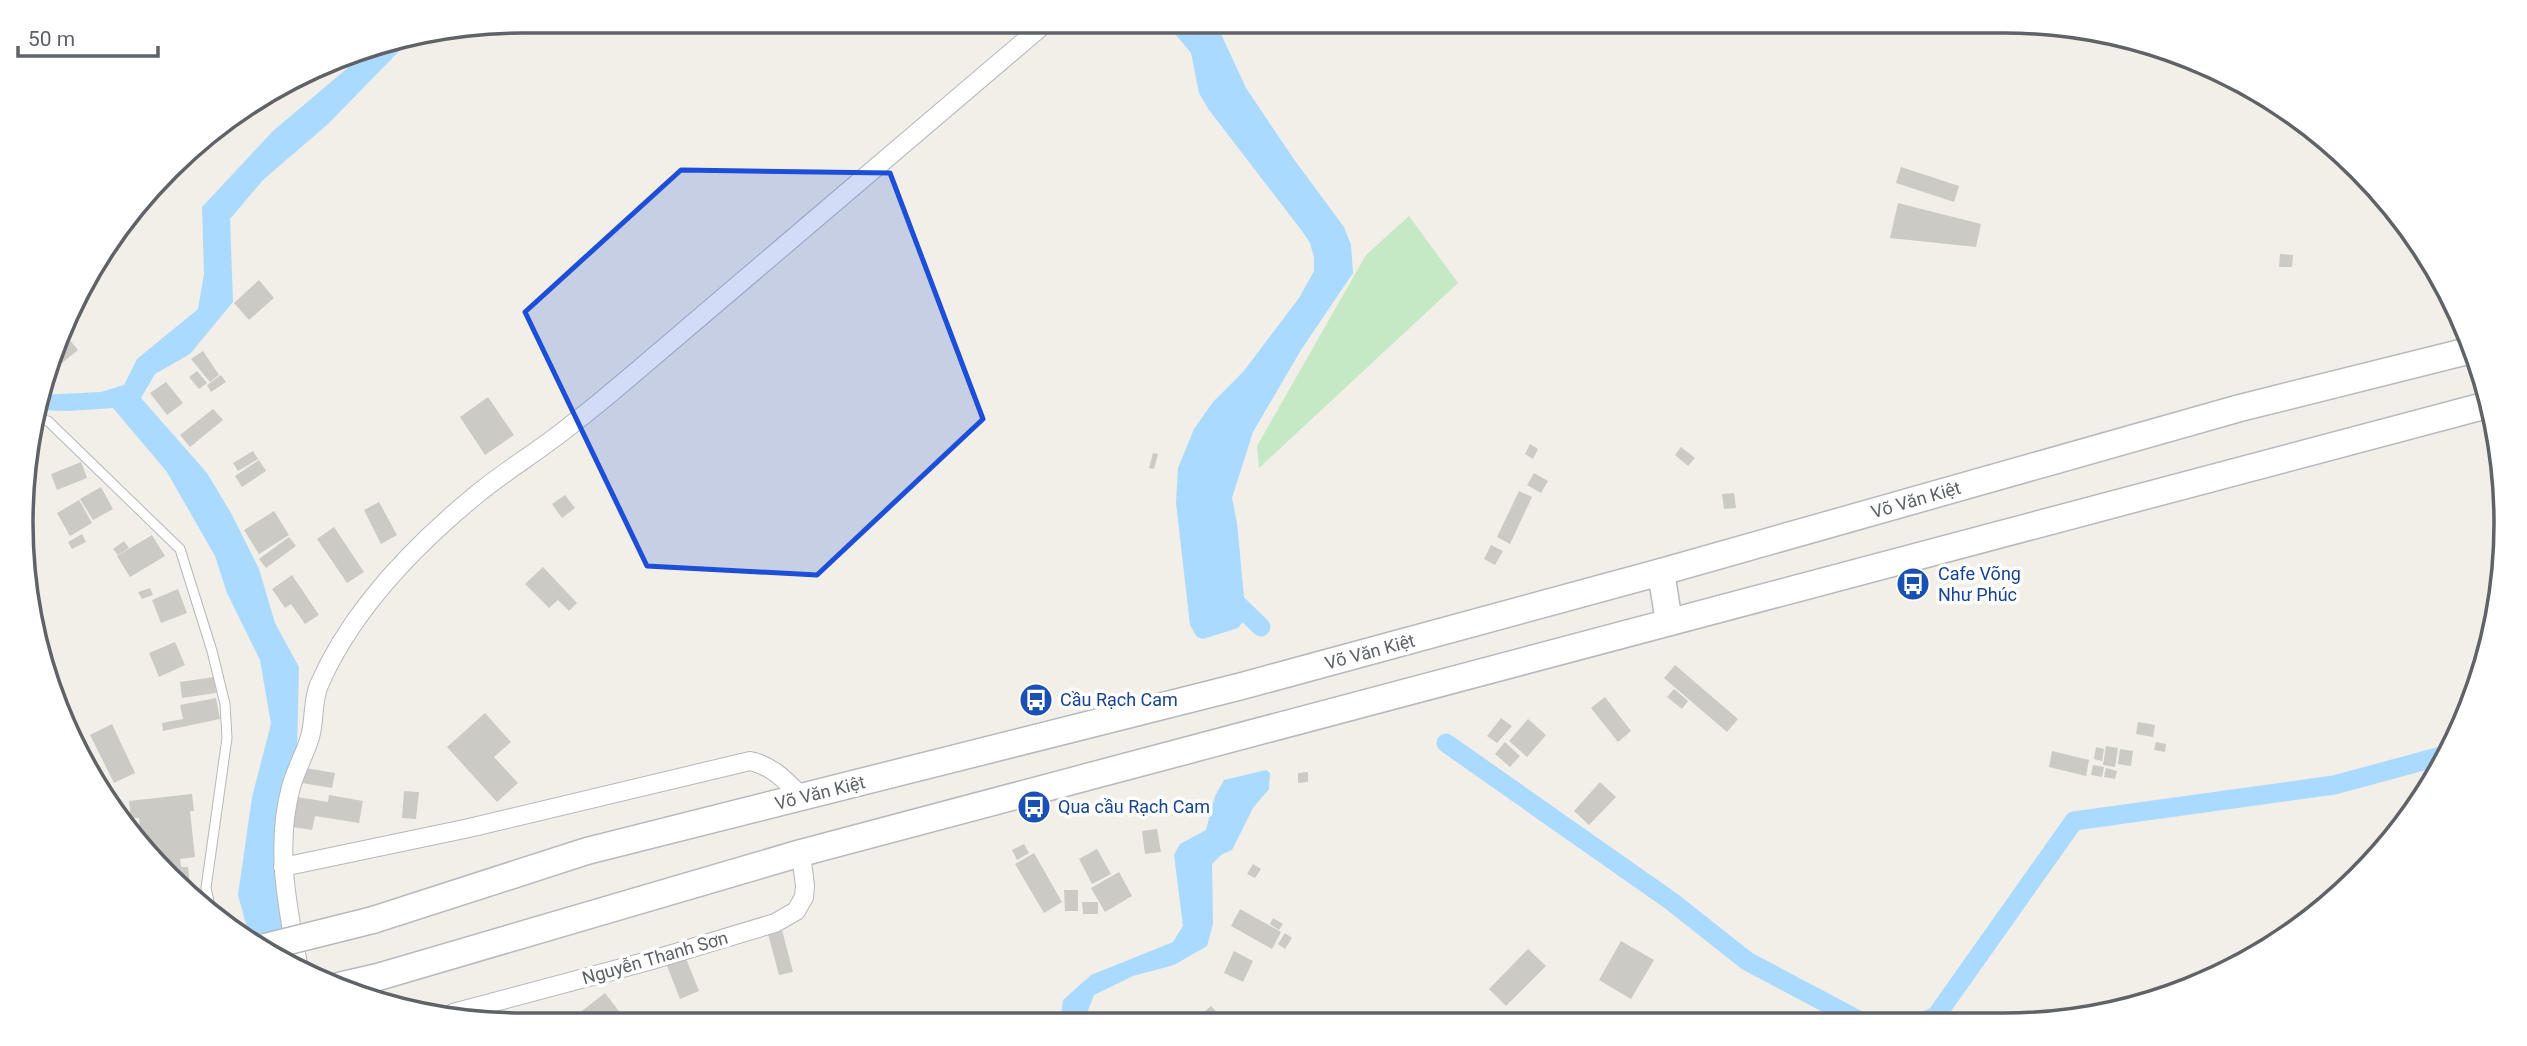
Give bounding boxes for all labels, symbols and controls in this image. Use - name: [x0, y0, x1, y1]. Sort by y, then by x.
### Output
- scale bar: [18, 14, 158, 58]
- text: 50 m: [28, 27, 75, 51]
- street label: Võ Văn Kiệt: [1869, 477, 1963, 522]
- place label: Cafe Võng Như Phúc: [1938, 563, 2021, 605]
- bus stop icon: Cafe Võng Như Phúc: [1894, 565, 1932, 603]
- street label: Võ Văn Kiệt: [1323, 629, 1417, 674]
- bus stop icon: Cầu Rạch Cam: [1017, 681, 1055, 719]
- place label: Cầu Rạch Cam: [1060, 689, 1178, 710]
- street label: Võ Văn Kiệt: [773, 771, 867, 814]
- bus stop icon: Qua cầu Rạch Cam: [1015, 788, 1053, 826]
- place label: Qua cầu Rạch Cam: [1058, 796, 1210, 817]
- street label: Nguyễn Thanh Sơn: [580, 927, 730, 988]

